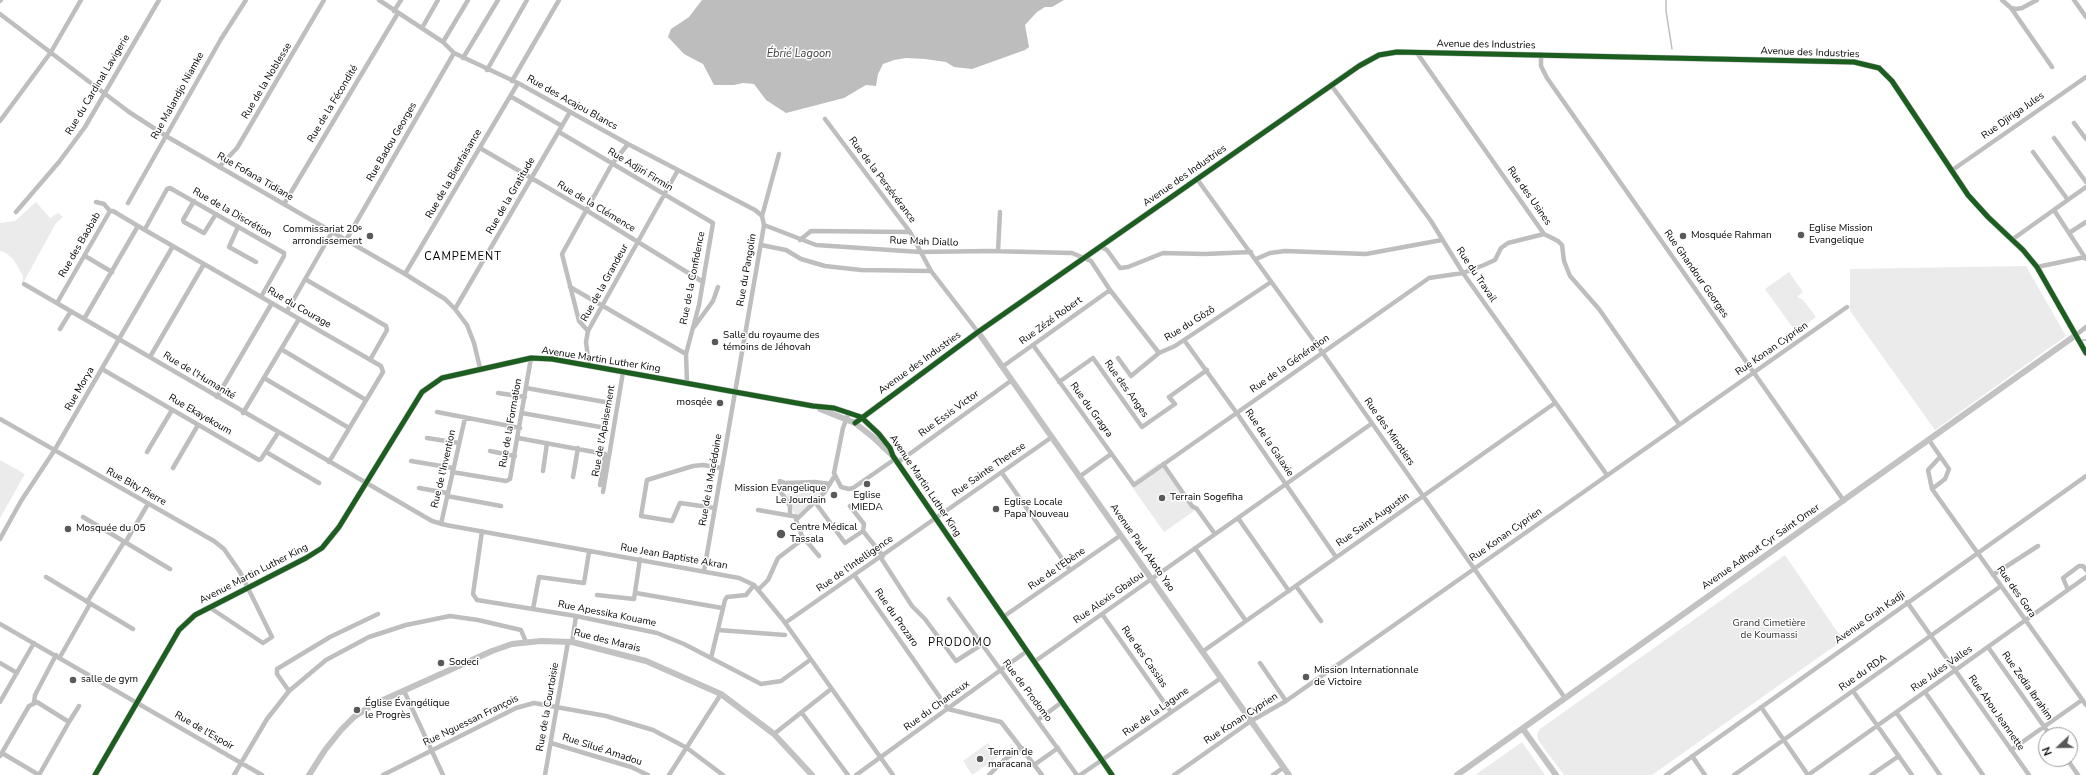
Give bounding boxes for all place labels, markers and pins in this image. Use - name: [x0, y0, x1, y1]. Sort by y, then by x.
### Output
- place label: Eglise Mission Evangelique: [1809, 223, 1873, 246]
- place label: Commissariat 20ᵉ arrondissement: [283, 224, 362, 248]
- place label: Mosquée Rahman: [1691, 230, 1772, 242]
- marker: Eglise Mission Evangelique: [1796, 230, 1806, 240]
- marker: Commissariat 20ᵉ arrondissement: [365, 231, 375, 241]
- marker: Mosquée Rahman: [1678, 231, 1688, 241]
- place label: Salle du royaume des témoins de Jéhovah: [723, 330, 820, 354]
- marker: Salle du royaume des témoins de Jéhovah: [710, 337, 720, 347]
- place label: mosqée: [677, 397, 712, 409]
- marker: mosqée: [715, 398, 725, 408]
- marker: Eglise MIEDA: [862, 479, 872, 489]
- place label: Mission Evangelique Le Jourdain: [734, 483, 826, 506]
- marker: Mission Evangelique Le Jourdain: [829, 490, 839, 500]
- place label: Eglise MIEDA: [851, 490, 883, 514]
- place label: Terrain Sogefiha: [1170, 492, 1243, 504]
- marker: Terrain Sogefiha: [1157, 493, 1167, 503]
- place label: Eglise Locale Papa Nouveau: [1004, 497, 1069, 520]
- marker: Eglise Locale Papa Nouveau: [991, 504, 1001, 514]
- place label: Centre Médical Tassala: [790, 522, 857, 546]
- place label: Mosquée du 05: [76, 523, 146, 535]
- marker: Mosquée du 05: [63, 524, 73, 534]
- marker: Centre Médical Tassala: [775, 528, 787, 540]
- place label: Sodeci: [449, 657, 479, 669]
- marker: Sodeci: [436, 658, 446, 668]
- place label: Mission Internationnale de Victoire: [1314, 665, 1418, 688]
- marker: Mission Internationnale de Victoire: [1301, 672, 1311, 682]
- place label: salle de gym: [81, 674, 138, 686]
- marker: salle de gym: [68, 675, 78, 685]
- place label: Église Évangélique le Progrès: [365, 698, 450, 722]
- marker: Église Évangélique le Progrès: [352, 705, 362, 715]
- place label: Terrain de maracana: [988, 747, 1033, 770]
- marker: Terrain de maracana: [975, 754, 985, 764]

